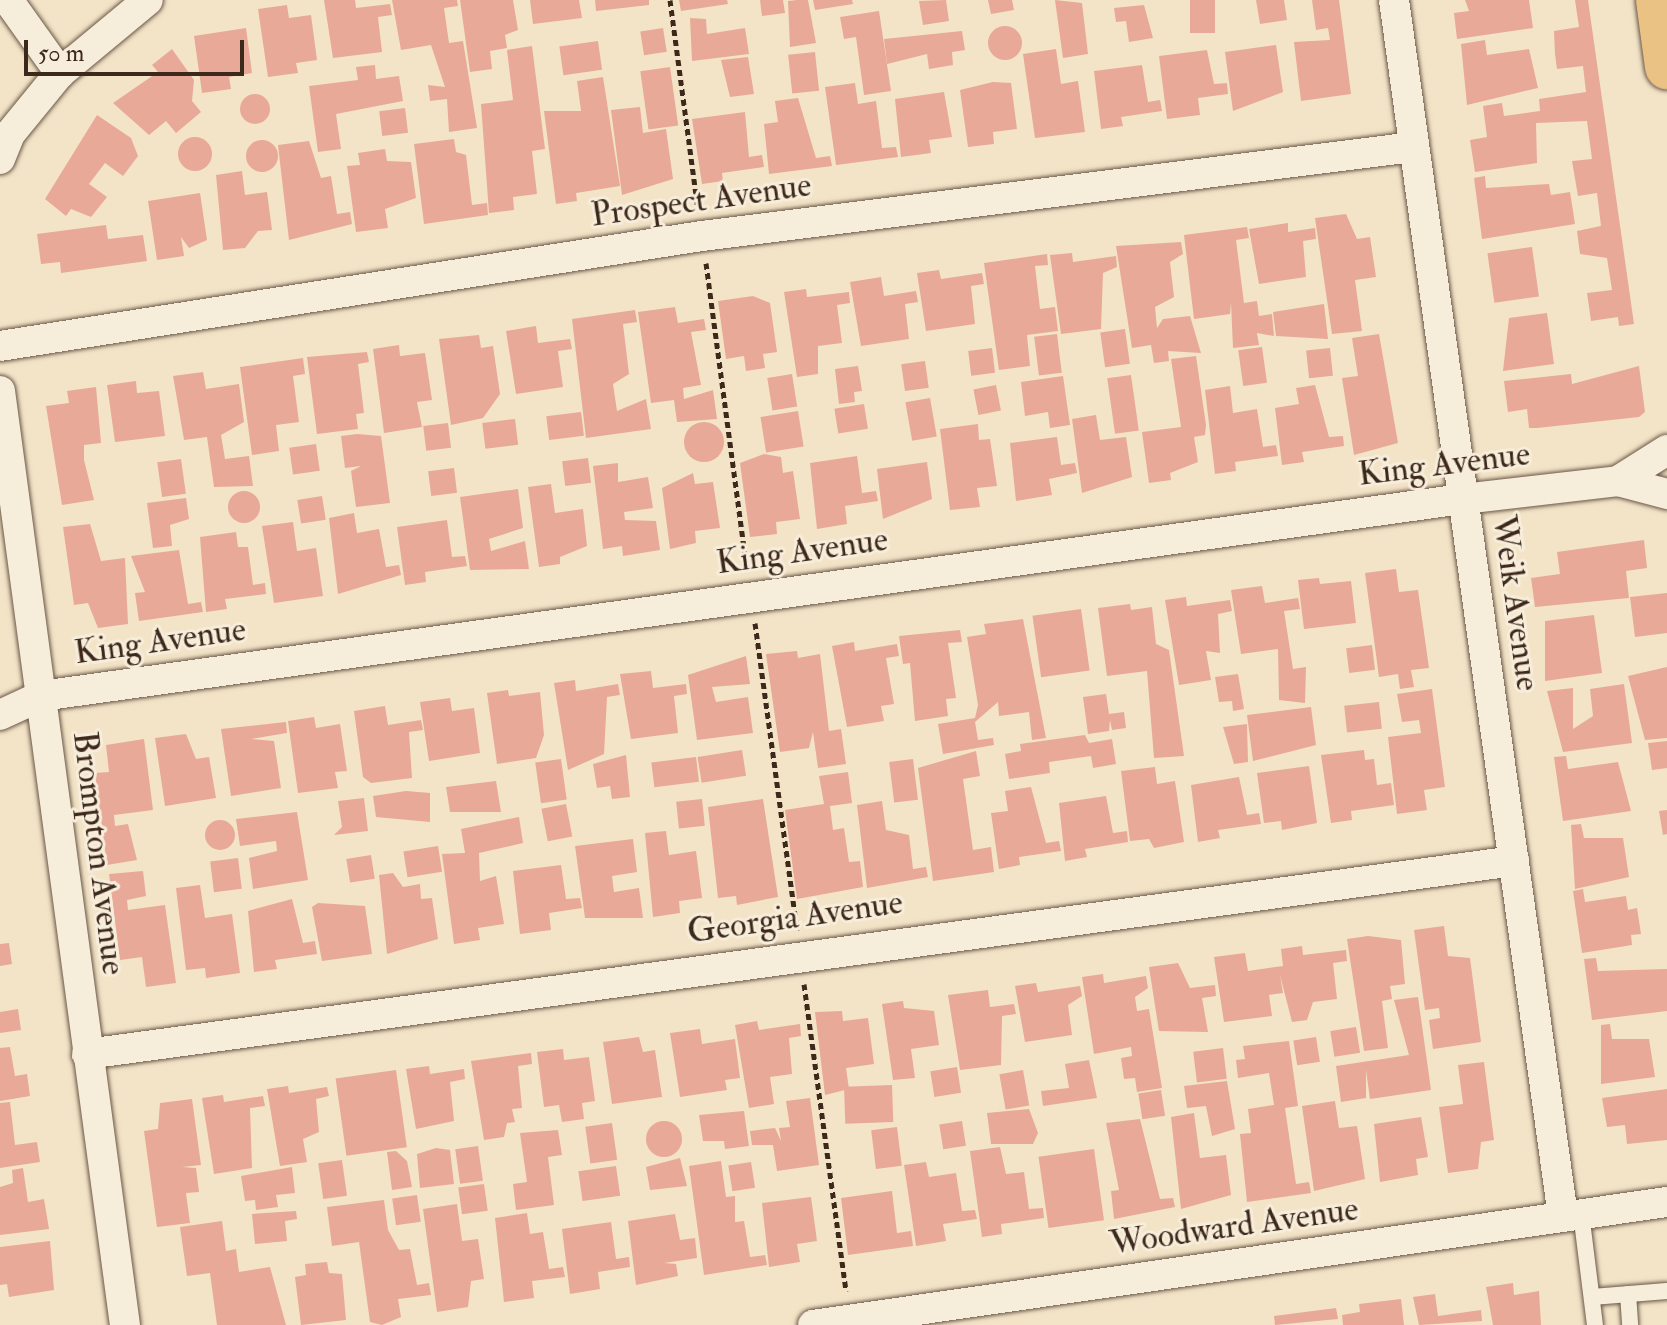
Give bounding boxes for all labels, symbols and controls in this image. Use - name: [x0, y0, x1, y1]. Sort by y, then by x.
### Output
- scale bar: [28, 24, 248, 74]
- text: 50 m: [38, 38, 84, 69]
- street label: Prospect Avenue: [588, 164, 814, 236]
- street label: King Avenue: [1356, 433, 1532, 495]
- street label: Weik Avenue: [1484, 513, 1548, 693]
- street label: King Avenue: [714, 519, 890, 583]
- street label: King Avenue: [72, 609, 248, 673]
- street label: Brompton Avenue: [64, 729, 134, 977]
- street label: Georgia Avenue: [685, 882, 905, 952]
- street label: Woodward Avenue: [1107, 1188, 1361, 1264]

